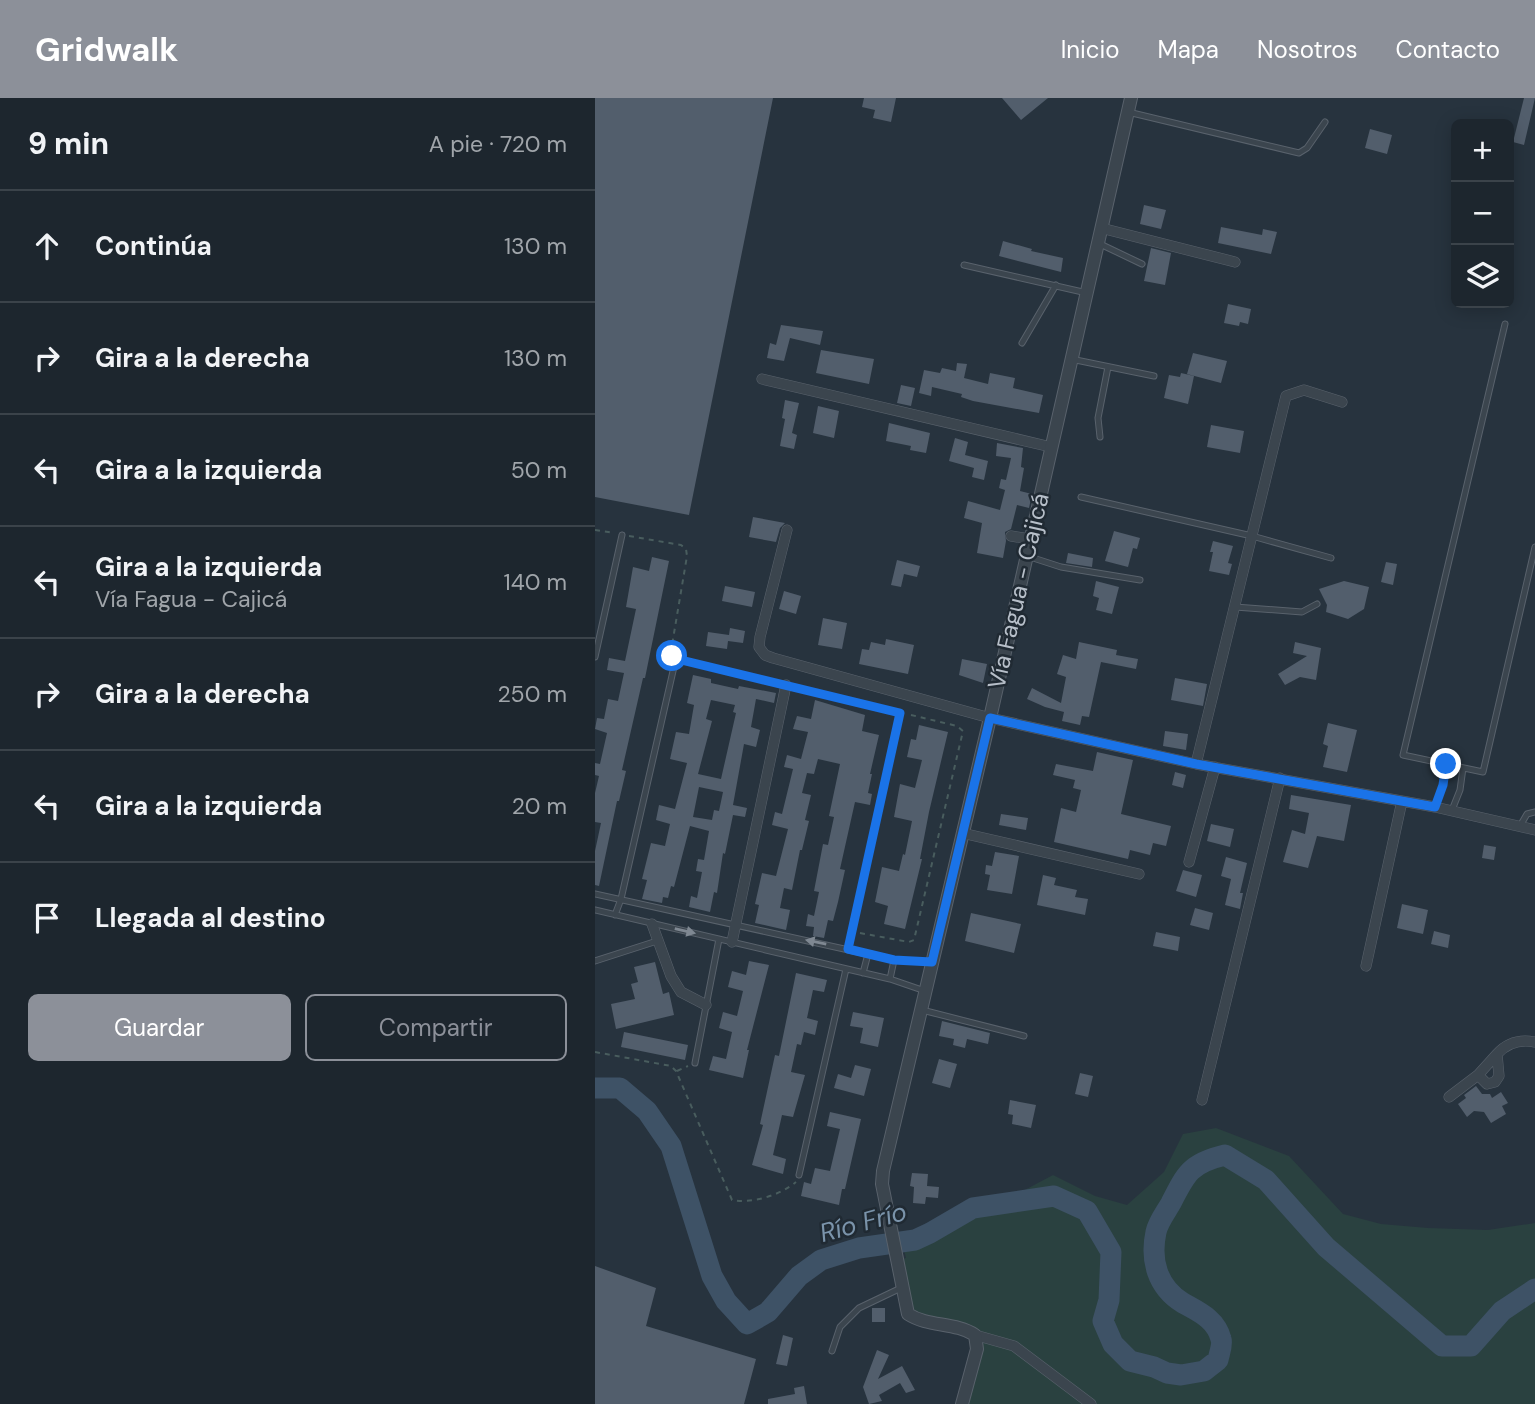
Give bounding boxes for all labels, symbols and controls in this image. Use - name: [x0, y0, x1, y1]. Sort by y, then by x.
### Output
- text: Gridwalk: [35, 28, 178, 71]
- text: Inicio: [1061, 34, 1120, 65]
- text: Mapa: [1158, 34, 1219, 65]
- text: Nosotros: [1257, 34, 1358, 65]
- text: Contacto: [1396, 34, 1500, 65]
- map controls: [1451, 119, 1514, 308]
- button: +: [1451, 119, 1514, 182]
- text: 9 min: [28, 124, 109, 163]
- text: A pie · 720 m: [429, 129, 567, 159]
- button: −: [1451, 182, 1514, 245]
- icon: ahead: [28, 227, 66, 265]
- text: Continúa: [95, 229, 212, 263]
- text: 130 m: [504, 231, 567, 261]
- button: layers: [1451, 245, 1514, 308]
- icon: right: [28, 339, 66, 377]
- text: Gira a la derecha: [95, 341, 310, 375]
- text: 130 m: [504, 343, 567, 373]
- icon: left: [28, 451, 66, 489]
- text: Gira a la izquierda: [95, 453, 322, 487]
- text: 50 m: [511, 455, 567, 485]
- street label: Vía Fagua - Cajicá: [980, 490, 1056, 692]
- text: Gira a la izquierda: [95, 550, 322, 584]
- icon: left: [28, 563, 66, 601]
- text: 140 m: [504, 567, 567, 597]
- text: Vía Fagua - Cajicá: [95, 584, 287, 614]
- route start: [656, 640, 687, 671]
- icon: right: [28, 675, 66, 713]
- text: Gira a la derecha: [95, 677, 310, 711]
- text: 250 m: [497, 679, 567, 709]
- route end: [1430, 748, 1461, 779]
- icon: left: [28, 787, 66, 825]
- text: Gira a la izquierda: [95, 789, 322, 823]
- text: 20 m: [512, 791, 567, 821]
- icon: arrive: [28, 899, 66, 937]
- text: Llegada al destino: [95, 901, 326, 935]
- one-way arrow: [674, 926, 696, 937]
- one-way arrow: [805, 937, 827, 948]
- button: Guardar: [28, 994, 291, 1061]
- button: Compartir: [305, 994, 567, 1061]
- water label: Río Frío: [816, 1194, 910, 1250]

